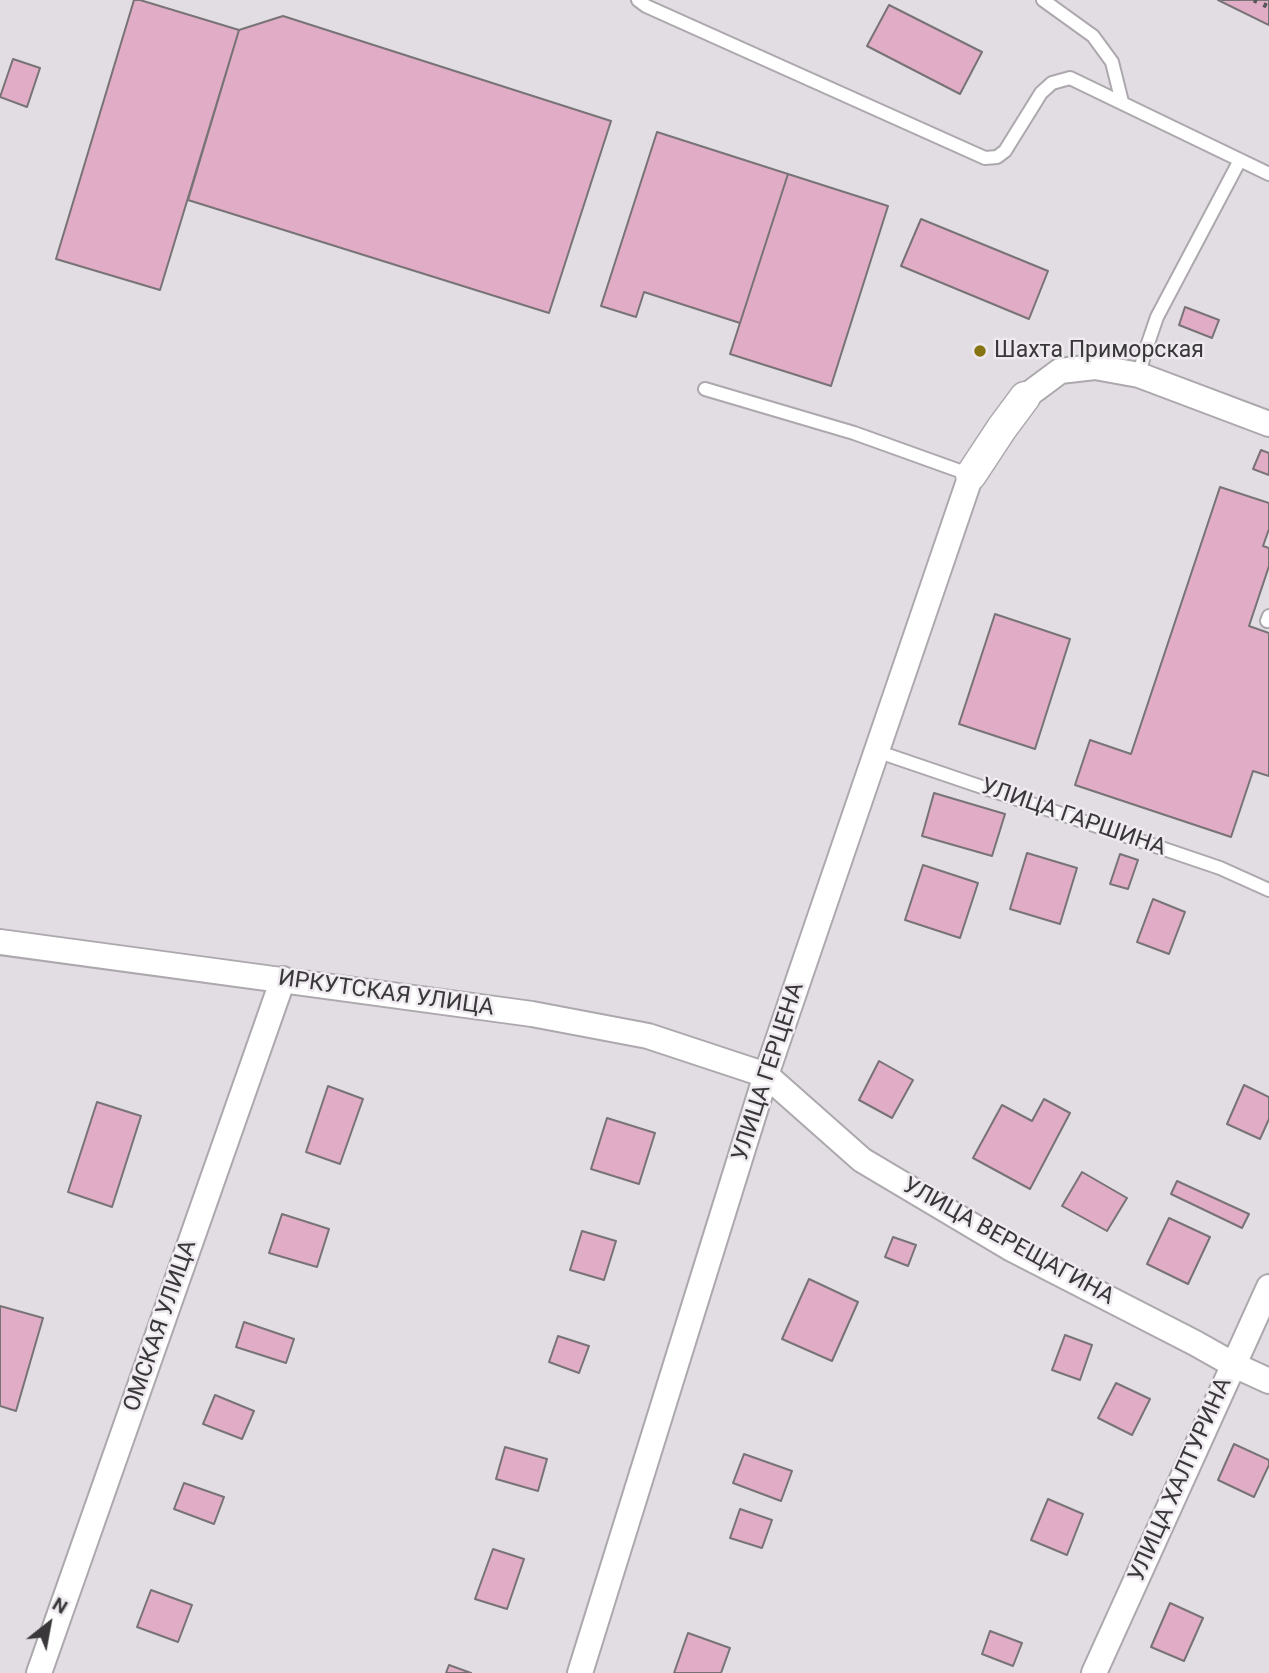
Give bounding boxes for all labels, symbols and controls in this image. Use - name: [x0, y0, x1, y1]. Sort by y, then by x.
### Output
- place label: Шахта Приморская: [994, 337, 1204, 365]
- marker: Шахта Приморская: [972, 343, 988, 359]
- street label: УЛИЦА ГАРШИНА: [977, 773, 1169, 863]
- street label: ИРКУТСКАЯ УЛИЦА: [276, 965, 496, 1023]
- street label: УЛИЦА ГЕРЦЕНА: [727, 979, 811, 1165]
- street label: УЛИЦА ВЕРЕЩАГИНА: [897, 1172, 1119, 1312]
- street label: ОМСКАЯ УЛИЦА: [119, 1237, 203, 1415]
- street label: УЛИЦА ХАЛТУРИНА: [1124, 1374, 1238, 1586]
- north arrow: [14, 1589, 84, 1659]
- text: N: [48, 1592, 72, 1619]

